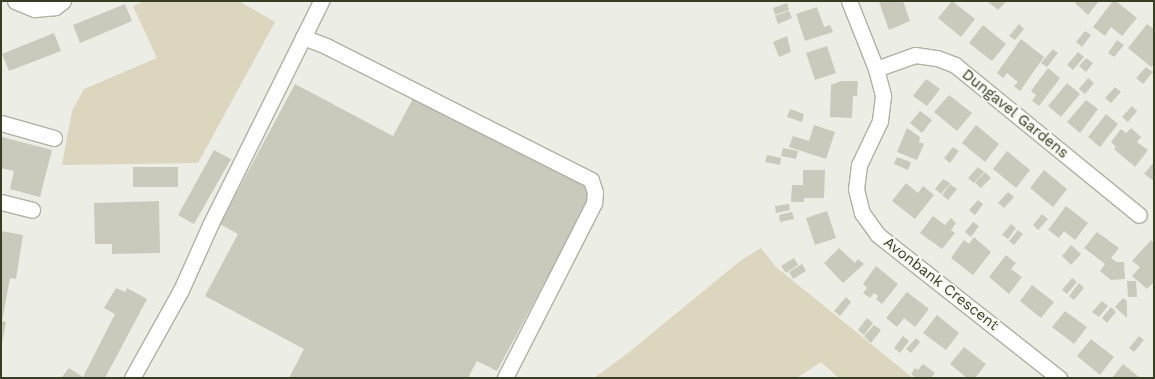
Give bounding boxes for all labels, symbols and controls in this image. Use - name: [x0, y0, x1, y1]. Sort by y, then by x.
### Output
- street label: Dungavel Gardens: [958, 65, 1072, 163]
- street label: Avonbank Crescent: [880, 233, 1002, 335]

